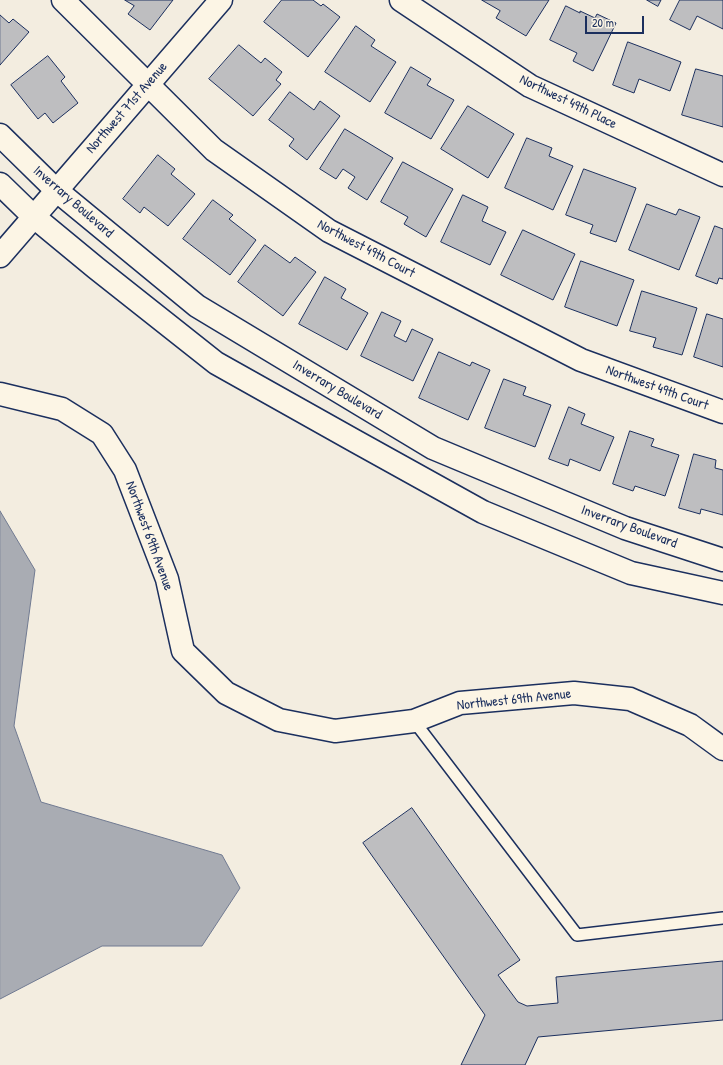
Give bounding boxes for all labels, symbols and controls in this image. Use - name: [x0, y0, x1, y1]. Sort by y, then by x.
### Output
- scale bar: [587, 8, 646, 34]
- text: 20 m: [592, 14, 614, 31]
- street label: Northwest 71st Avenue: [83, 59, 171, 157]
- street label: Northwest 49th Place: [517, 71, 619, 133]
- street label: Inverrary Boulevard: [29, 162, 117, 242]
- street label: Northwest 49th Court: [314, 216, 418, 282]
- street label: Inverrary Boulevard: [289, 357, 385, 423]
- street label: Northwest 49th Court: [603, 362, 711, 414]
- street label: Northwest 69th Avenue: [121, 479, 177, 593]
- street label: Inverrary Boulevard: [579, 502, 679, 552]
- street label: Northwest 69th Avenue: [456, 686, 572, 714]

